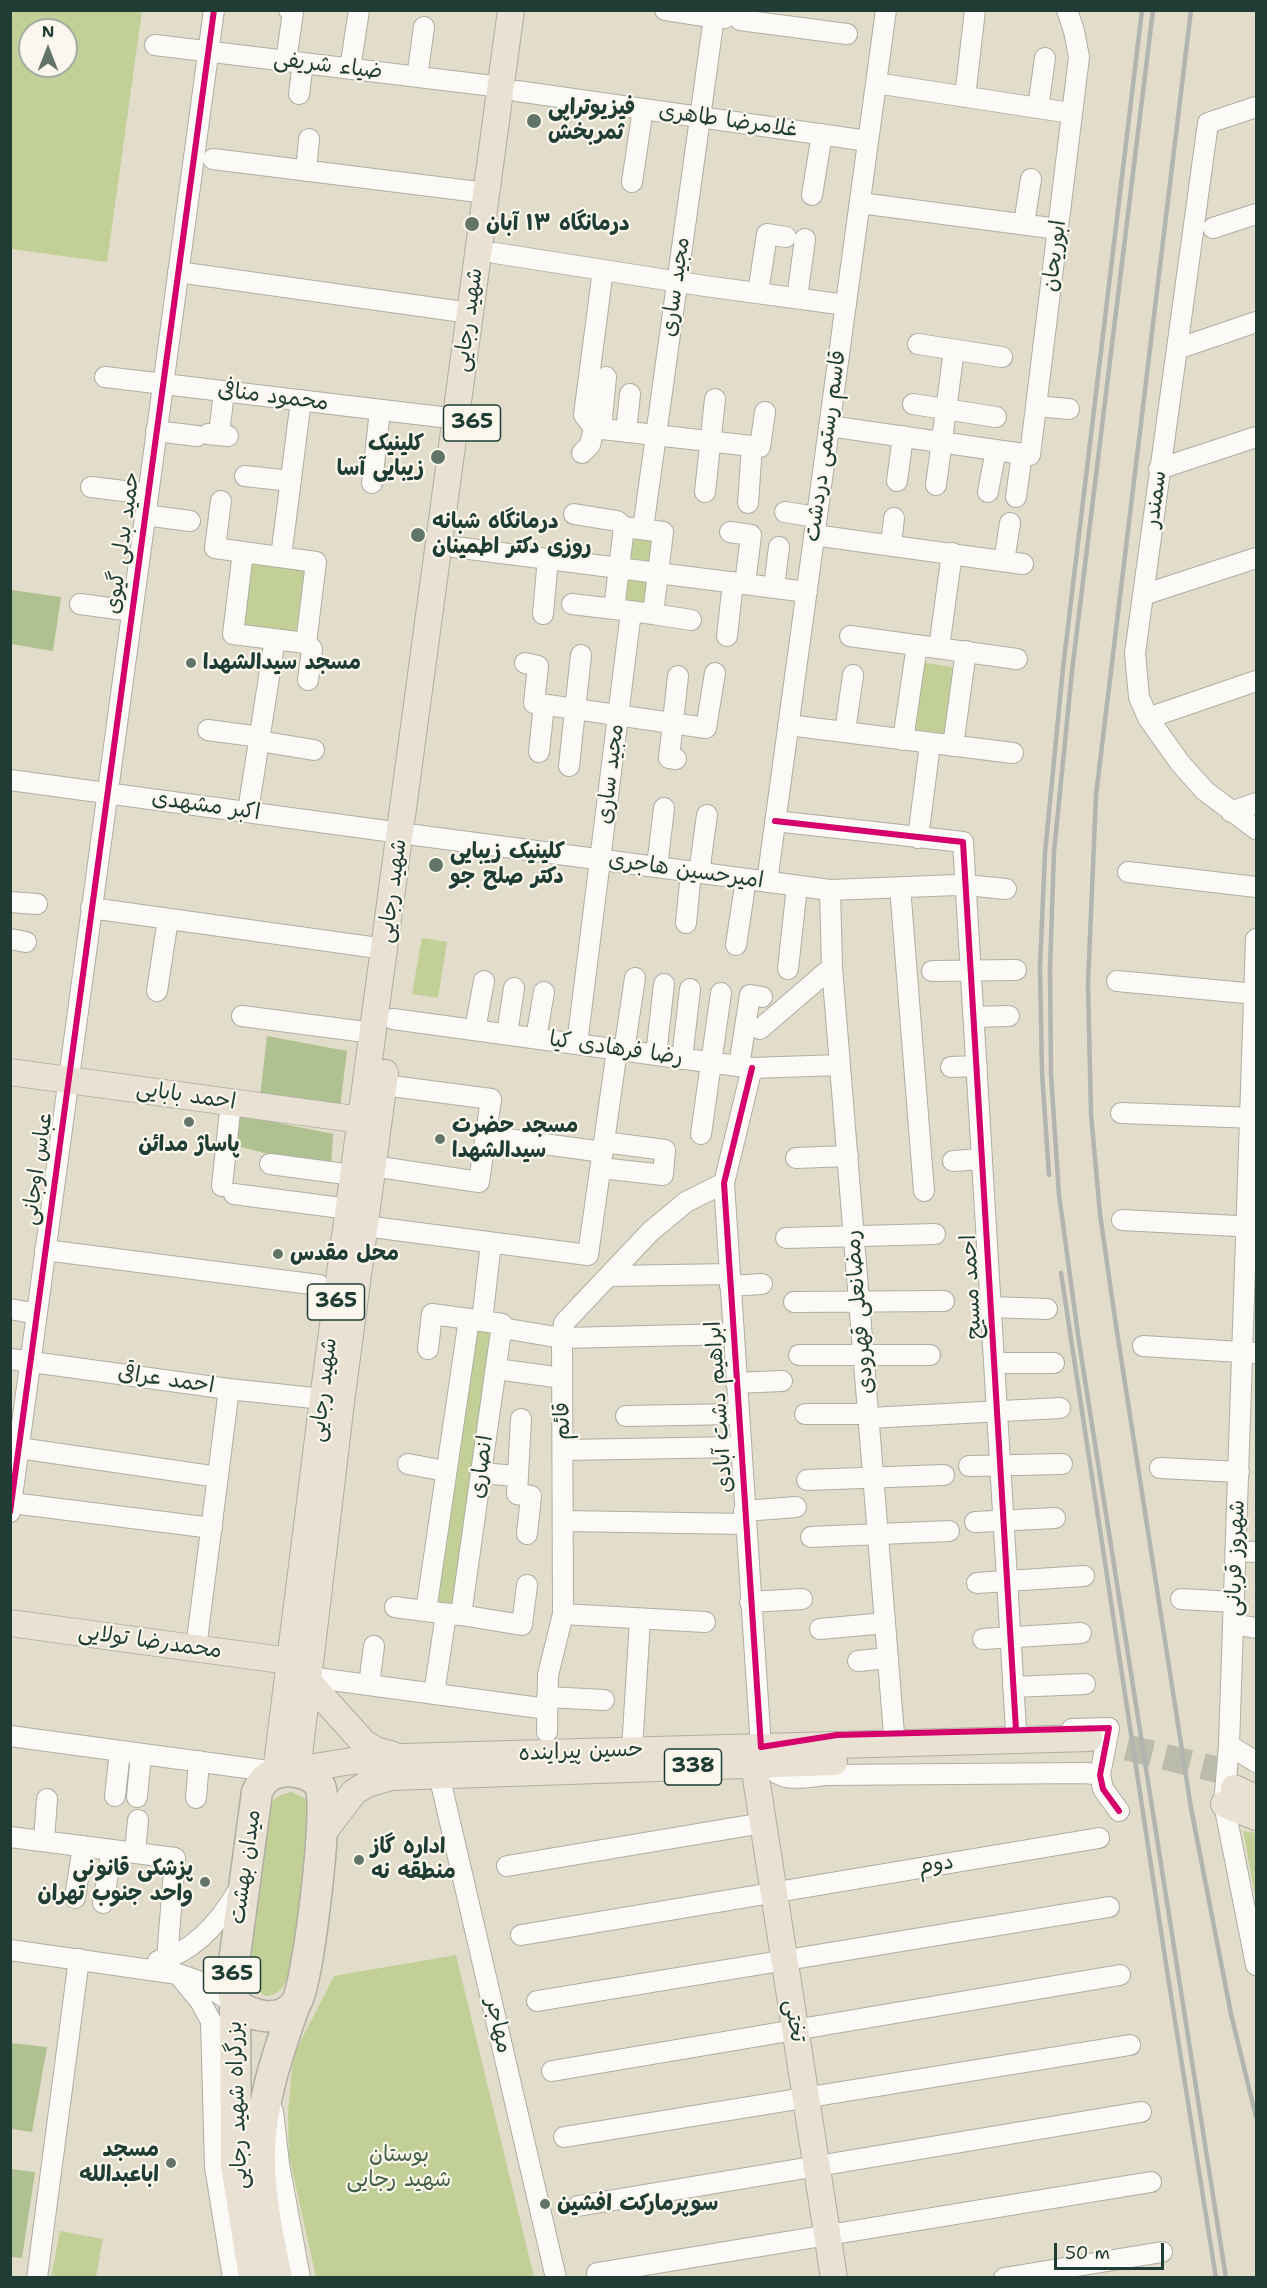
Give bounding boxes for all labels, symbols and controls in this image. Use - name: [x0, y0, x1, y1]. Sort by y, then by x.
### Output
- north arrow: [18, 18, 78, 78]
- text: N: [42, 21, 54, 42]
- street label: ضیاء شریفی: [272, 46, 384, 86]
- place label: فیزیوتراپی ثمربخش: [548, 95, 635, 146]
- street label: غلامرضا طاهری: [657, 98, 799, 144]
- marker: فیزیوتراپی ثمربخش: [525, 112, 543, 130]
- place label: درمانگاه ۱۳ آبان: [486, 211, 630, 237]
- marker: درمانگاه ۱۳ آبان: [463, 215, 481, 233]
- street label: ابوریحان: [1037, 219, 1073, 293]
- street label: مجید ساری: [656, 235, 696, 339]
- street label: شهید رجایی: [449, 266, 489, 374]
- street label: قاسم رستمی دردشت: [799, 349, 853, 543]
- street label: محمود منافی: [216, 377, 330, 417]
- road number: 365: [444, 405, 500, 441]
- place label: کلینیک زیبایی آسا: [337, 431, 424, 482]
- marker: کلینیک زیبایی آسا: [429, 448, 447, 466]
- street label: سمندر: [1139, 469, 1173, 529]
- street label: حمید بدلی گیوی: [100, 470, 146, 616]
- place label: درمانگاه شبانه روزی دکتر اطمینان: [432, 509, 592, 560]
- marker: درمانگاه شبانه روزی دکتر اطمینان: [409, 526, 427, 544]
- place label: مسجد سیدالشهدا: [203, 650, 361, 676]
- marker: مسجد سیدالشهدا: [184, 656, 198, 670]
- street label: مجید ساری: [592, 722, 630, 826]
- street label: اکبر مشهدی: [150, 785, 262, 827]
- street label: شهید رجایی: [373, 837, 413, 945]
- place label: کلینیک زیبایی دکتر صلح جو: [450, 839, 565, 890]
- street label: امیرحسین هاجری: [607, 847, 765, 895]
- marker: کلینیک زیبایی دکتر صلح جو: [427, 856, 445, 874]
- street label: رضا فرهادی کیا: [547, 1027, 685, 1071]
- street label: احمد بابایی: [135, 1076, 237, 1116]
- street label: عباس اوجانی: [17, 1111, 59, 1227]
- place label: مسجد حضرت سیدالشهدا: [452, 1113, 578, 1164]
- marker: پاساژ مدائن: [182, 1115, 196, 1129]
- place label: پاساژ مدائن: [138, 1132, 240, 1158]
- marker: مسجد حضرت سیدالشهدا: [433, 1132, 447, 1146]
- street label: رمضانعلی قهرودی: [840, 1229, 880, 1395]
- street label: احمد مسیح: [956, 1234, 988, 1340]
- place label: محل مقدس: [290, 1241, 399, 1267]
- marker: محل مقدس: [271, 1247, 285, 1261]
- road number: 365: [308, 1284, 364, 1320]
- street label: ابراهیم دشت آبادی: [701, 1320, 739, 1494]
- street label: شهید رجایی: [305, 1336, 343, 1444]
- street label: احمد عراقی: [116, 1360, 216, 1400]
- street label: قائم: [549, 1402, 577, 1440]
- street label: انصاری: [464, 1434, 500, 1500]
- street label: شهروز قربانی: [1221, 1499, 1251, 1617]
- street label: محمدرضا تولایی: [77, 1619, 223, 1665]
- street label: حسین پیراینده: [518, 1737, 644, 1767]
- road number: 338: [664, 1749, 722, 1785]
- street label: میدان بهشت: [225, 1808, 267, 1926]
- place label: اداره گاز منطقه نه: [371, 1834, 456, 1886]
- street label: دوم: [916, 1849, 956, 1881]
- marker: اداره گاز منطقه نه: [352, 1853, 366, 1867]
- place label: پزشکی قانونی واحد جنوب تهران: [37, 1856, 193, 1908]
- marker: پزشکی قانونی واحد جنوب تهران: [198, 1875, 212, 1889]
- road number: 365: [204, 1957, 260, 1993]
- street label: مهاجر: [479, 1996, 517, 2056]
- street label: تختی: [778, 1998, 810, 2044]
- street label: بزرگراه شهید رجایی: [222, 2020, 254, 2190]
- place label: مسجد اباعبدالله: [79, 2137, 159, 2188]
- park label: بوستان شهید رجایی: [347, 2142, 451, 2194]
- marker: مسجد اباعبدالله: [164, 2156, 178, 2170]
- place label: سوپرمارکت افشین: [557, 2191, 718, 2217]
- marker: سوپرمارکت افشین: [538, 2197, 552, 2211]
- scale bar: [1057, 2231, 1166, 2269]
- text: 50 m: [1065, 2241, 1110, 2265]

